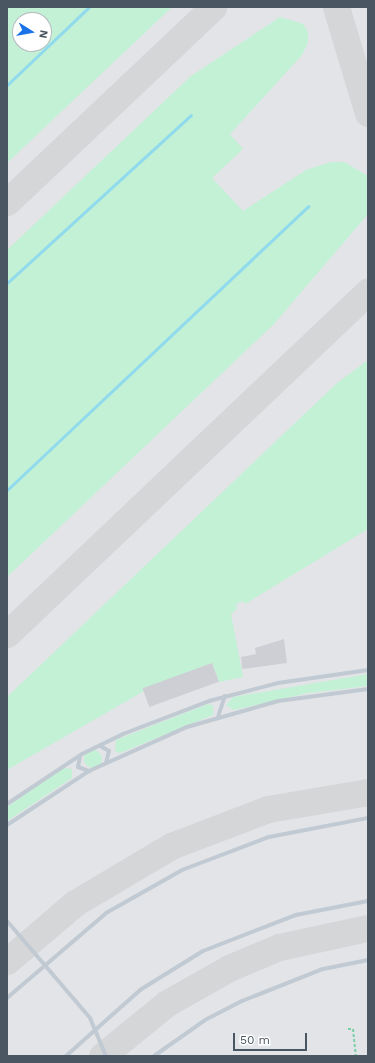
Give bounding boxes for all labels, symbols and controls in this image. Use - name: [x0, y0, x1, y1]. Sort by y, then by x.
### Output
- north arrow: [12, 12, 52, 52]
- text: N: [36, 29, 50, 39]
- scale bar: [235, 1025, 309, 1051]
- text: 50 m: [240, 1033, 270, 1047]

